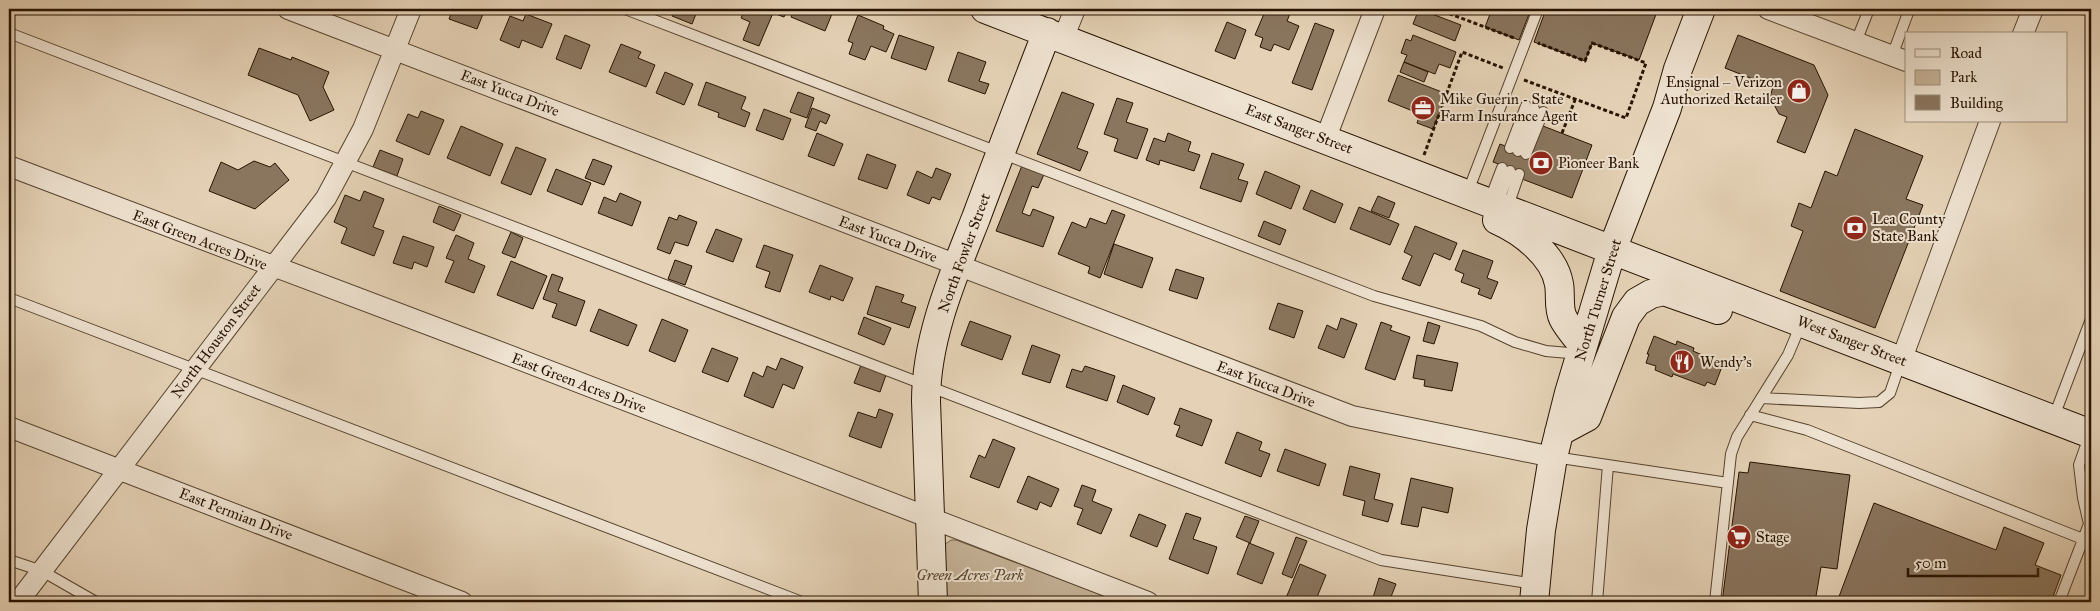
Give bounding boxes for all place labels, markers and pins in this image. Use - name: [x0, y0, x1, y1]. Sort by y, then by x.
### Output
- place label: Ensignal – Verizon Authorized Retailer: [1660, 73, 1782, 108]
- shop icon: Ensignal – Verizon Authorized Retailer: [1786, 78, 1812, 104]
- place label: Mike Guerin - State Farm Insurance Agent: [1440, 90, 1579, 125]
- office icon: Mike Guerin - State Farm Insurance Agent: [1410, 95, 1436, 121]
- bank icon: Pioneer Bank: [1528, 150, 1554, 176]
- place label: Pioneer Bank: [1558, 154, 1639, 172]
- place label: Lea County State Bank: [1872, 210, 1946, 245]
- bank icon: Lea County State Bank: [1842, 215, 1868, 241]
- restaurant icon: Wendy's: [1669, 349, 1695, 375]
- place label: Wendy's: [1700, 353, 1752, 371]
- supermarket icon: Stage: [1726, 524, 1752, 550]
- place label: Stage: [1756, 528, 1790, 546]

